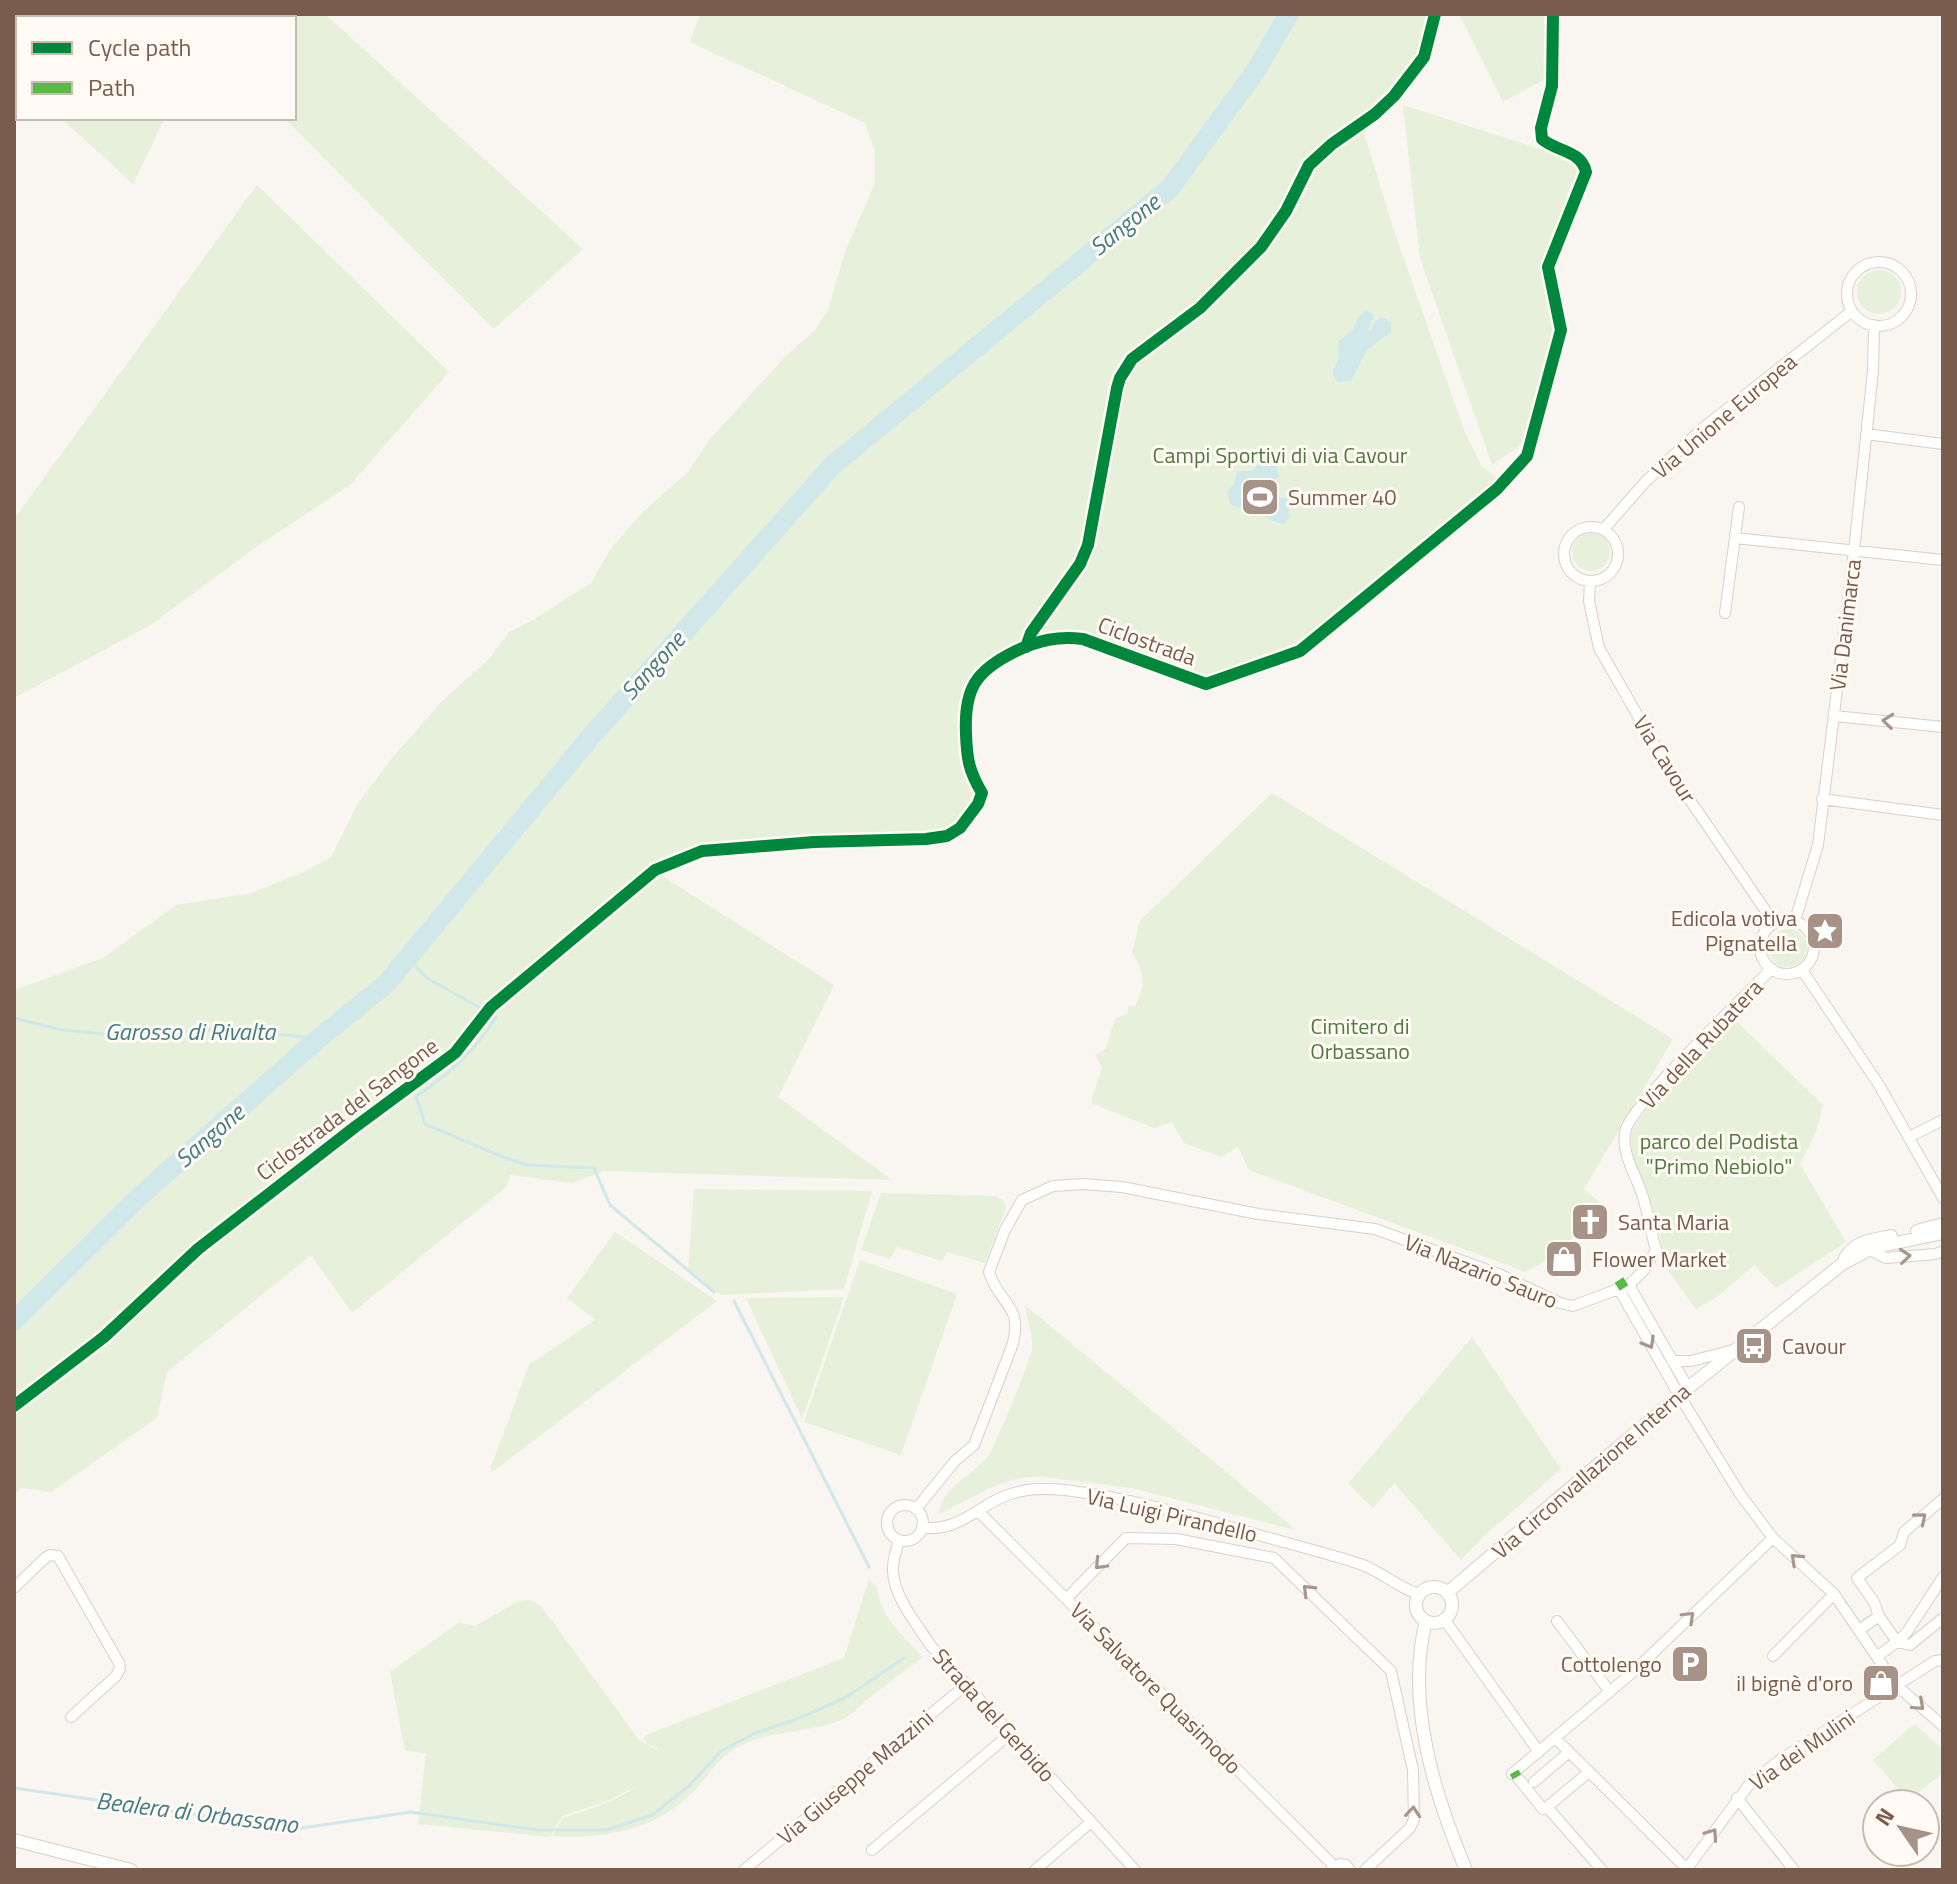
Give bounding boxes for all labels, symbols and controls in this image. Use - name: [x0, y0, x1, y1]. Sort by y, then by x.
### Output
- legend: [16, 16, 296, 120]
- text: Cycle path: [88, 29, 191, 65]
- text: Path: [88, 69, 135, 105]
- water label: Sangone: [1081, 183, 1169, 264]
- street label: Via Unione Europea: [1644, 345, 1804, 487]
- park label: Campi Sportivi di via Cavour: [1153, 438, 1408, 472]
- sports icon: Summer 40: [1239, 476, 1281, 518]
- place label: Summer 40: [1288, 480, 1397, 514]
- street label: Via Danimarca: [1820, 557, 1870, 693]
- street label: Ciclostrada: [1093, 608, 1201, 674]
- water label: Sangone: [611, 621, 694, 708]
- street label: Via Cavour: [1625, 709, 1705, 810]
- one-way arrow: [1881, 713, 1894, 730]
- place label: Edicola votiva Pignatella: [1671, 901, 1797, 960]
- place icon: Edicola votiva Pignatella: [1804, 910, 1846, 952]
- street label: Via della Rubatera: [1631, 971, 1771, 1117]
- park label: Cimitero di Orbassano: [1310, 1009, 1410, 1068]
- water label: Garosso di Rivalta: [105, 1013, 277, 1049]
- street label: Ciclostrada del Sangone: [249, 1029, 445, 1189]
- water label: Sangone: [167, 1093, 254, 1176]
- park label: parco del Podista "Primo Nebiolo": [1640, 1124, 1798, 1183]
- church icon: Santa Maria: [1569, 1201, 1611, 1243]
- place label: Santa Maria: [1618, 1205, 1729, 1239]
- street label: Via Nazario Sauro: [1399, 1225, 1563, 1317]
- shop icon: Flower Market: [1543, 1238, 1585, 1280]
- place label: Flower Market: [1592, 1242, 1727, 1276]
- one-way arrow: [1899, 1248, 1912, 1265]
- bus stop icon: Cavour: [1733, 1325, 1775, 1367]
- place label: Cavour: [1782, 1329, 1847, 1363]
- one-way arrow: [1639, 1334, 1655, 1349]
- street label: Via Circonvallazione Interna: [1484, 1375, 1698, 1567]
- street label: Via Luigi Pirandello: [1083, 1479, 1261, 1551]
- one-way arrow: [1911, 1513, 1926, 1528]
- one-way arrow: [1094, 1555, 1109, 1569]
- one-way arrow: [1790, 1555, 1805, 1569]
- one-way arrow: [1303, 1585, 1317, 1599]
- street label: Via Salvatore Quasimodo: [1062, 1594, 1250, 1782]
- one-way arrow: [1680, 1612, 1694, 1627]
- street label: Strada del Gerbido: [924, 1640, 1064, 1790]
- parking icon: Cottolengo: [1669, 1643, 1711, 1685]
- place label: Cottolengo: [1561, 1647, 1662, 1681]
- shop icon: il bignè d'oro: [1860, 1662, 1902, 1704]
- place label: il bignè d'oro: [1736, 1666, 1853, 1700]
- one-way arrow: [1909, 1695, 1924, 1709]
- street label: Via Giuseppe Mazzini: [769, 1701, 941, 1853]
- street label: Via dei Mulini: [1742, 1701, 1862, 1799]
- water label: Bealera di Orbassano: [94, 1782, 301, 1842]
- north arrow: [1861, 1788, 1941, 1868]
- text: N: [1866, 1801, 1903, 1833]
- one-way arrow: [1404, 1806, 1421, 1819]
- one-way arrow: [1702, 1828, 1717, 1842]

